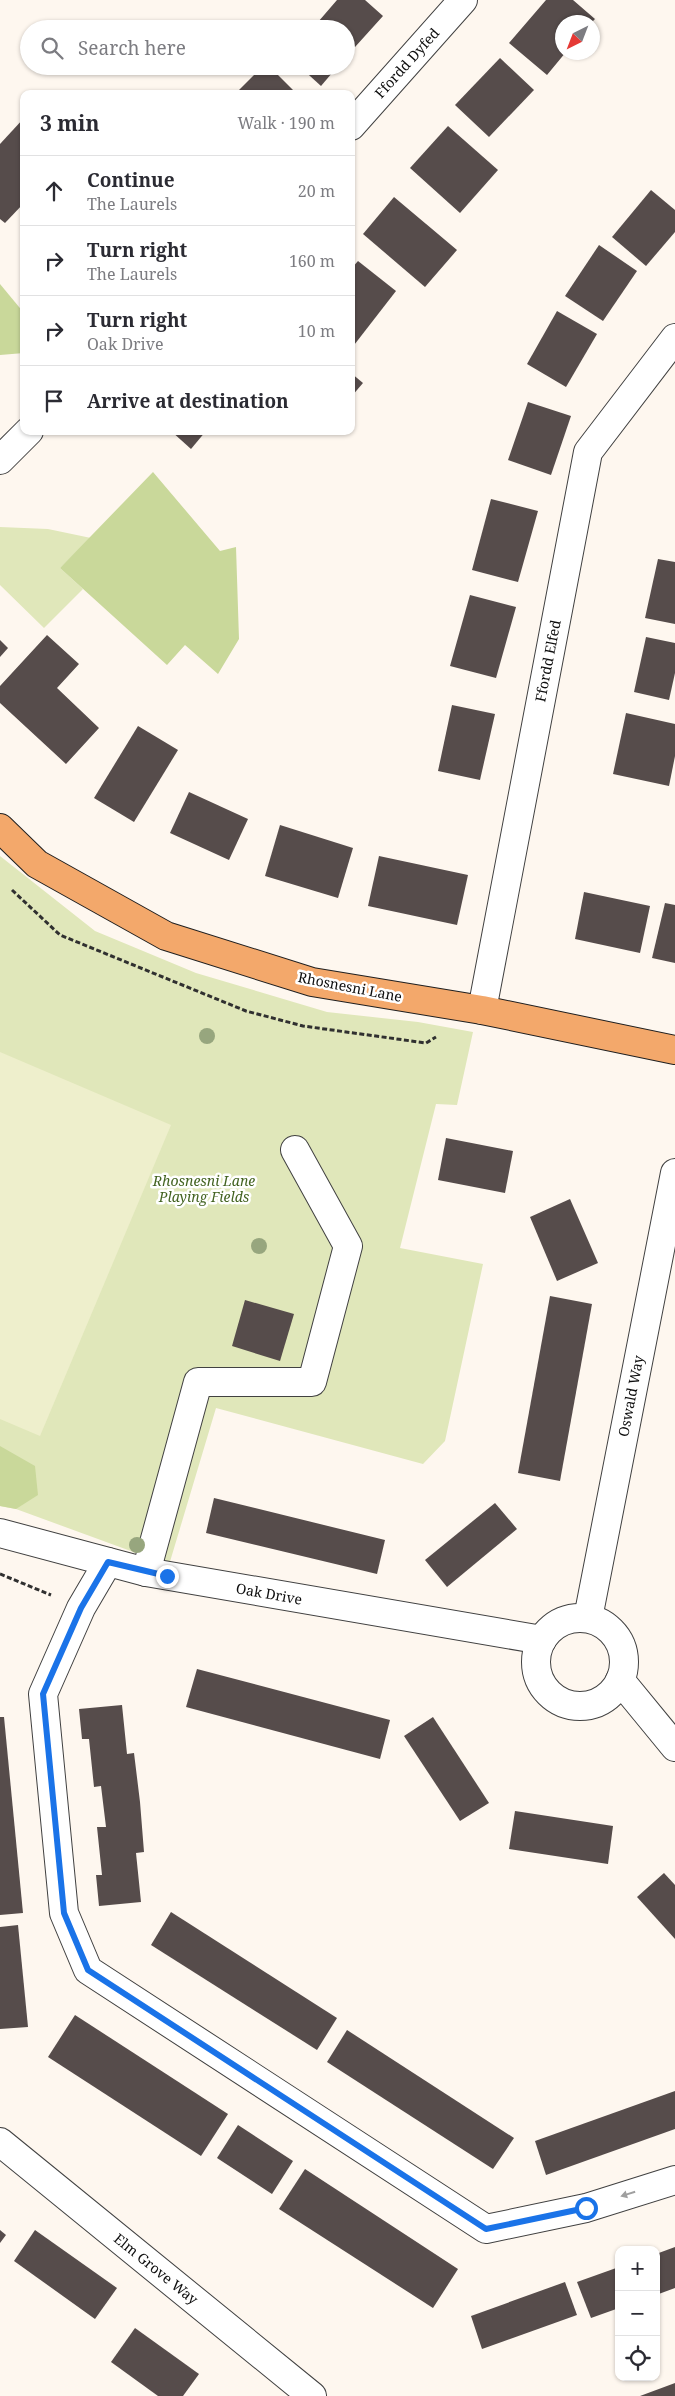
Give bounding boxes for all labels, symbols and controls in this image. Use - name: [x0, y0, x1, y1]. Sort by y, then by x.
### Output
- north arrow: [555, 15, 600, 60]
- search box: [20, 20, 355, 75]
- street label: Ffordd Dyfed: [370, 23, 443, 102]
- icon: search: [38, 34, 66, 62]
- text: Search here: [78, 35, 186, 61]
- text: 3 min: [40, 109, 99, 137]
- text: Walk · 190 m: [238, 112, 335, 134]
- text: Continue: [87, 167, 175, 193]
- icon: ahead: [40, 177, 68, 205]
- text: 20 m: [298, 180, 335, 202]
- text: The Laurels: [87, 193, 177, 215]
- text: Turn right: [87, 237, 187, 263]
- icon: right: [40, 247, 68, 275]
- text: 160 m: [289, 250, 335, 272]
- text: The Laurels: [87, 263, 177, 285]
- text: Turn right: [87, 307, 187, 333]
- icon: right: [40, 317, 68, 345]
- text: 10 m: [298, 320, 335, 342]
- text: Oak Drive: [87, 333, 164, 355]
- icon: arrive: [40, 387, 68, 415]
- text: Arrive at destination: [87, 388, 289, 414]
- street label: Ffordd Elfed: [530, 618, 565, 704]
- street label: Rhosnesni Lane: [296, 967, 404, 1006]
- park label: Rhosnesni Lane Playing Fields: [152, 1171, 255, 1206]
- street label: Oswald Way: [613, 1354, 648, 1438]
- route end: [156, 1565, 179, 1588]
- street label: Oak Drive: [234, 1578, 304, 1609]
- one-way arrow: [621, 2191, 636, 2199]
- route start: [575, 2197, 598, 2220]
- street label: Elm Grove Way: [110, 2229, 202, 2308]
- map controls: [615, 2246, 660, 2381]
- button: +: [615, 2246, 660, 2291]
- button: −: [615, 2291, 660, 2336]
- button: locate: [615, 2336, 660, 2381]

